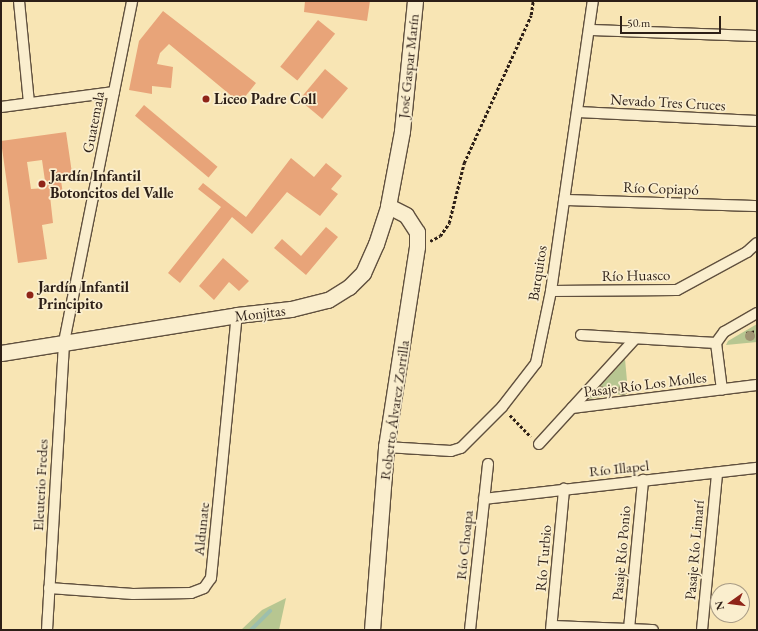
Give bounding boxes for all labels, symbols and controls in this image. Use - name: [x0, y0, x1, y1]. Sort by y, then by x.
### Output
- scale bar: [622, 8, 723, 34]
- street label: José Gaspar Marín: [394, 13, 422, 119]
- text: 50 m: [627, 15, 650, 31]
- street label: Guatemala: [78, 90, 108, 154]
- place label: Liceo Padre Coll: [214, 90, 317, 108]
- street label: Nevado Tres Cruces: [610, 90, 726, 114]
- marker: Liceo Padre Coll: [201, 94, 211, 104]
- place label: Jardín Infantil Botoncitos del Valle: [50, 166, 173, 201]
- street label: Río Copiapó: [623, 178, 699, 198]
- marker: Jardín Infantil Botoncitos del Valle: [37, 179, 47, 189]
- street label: Barquitos: [524, 244, 550, 302]
- street label: Río Huasco: [601, 265, 671, 285]
- place label: Jardín Infantil Principito: [38, 277, 129, 312]
- marker: Jardín Infantil Principito: [25, 290, 35, 300]
- street label: Monjitas: [234, 301, 286, 325]
- street label: Roberto Álvarez Zorrilla: [375, 339, 413, 481]
- street label: Pasaje Río Los Molles: [583, 368, 707, 400]
- street label: Eleuterio Fredes: [29, 439, 51, 531]
- street label: Río Illapel: [588, 456, 650, 480]
- street label: Pasaje Río Limarí: [681, 499, 707, 601]
- street label: Aldunate: [189, 501, 213, 557]
- street label: Pasaje Río Ponio: [608, 505, 634, 601]
- street label: Río Choapa: [451, 509, 477, 581]
- street label: Río Turbio: [531, 524, 555, 592]
- north arrow: [710, 583, 750, 623]
- text: N: [711, 600, 727, 612]

